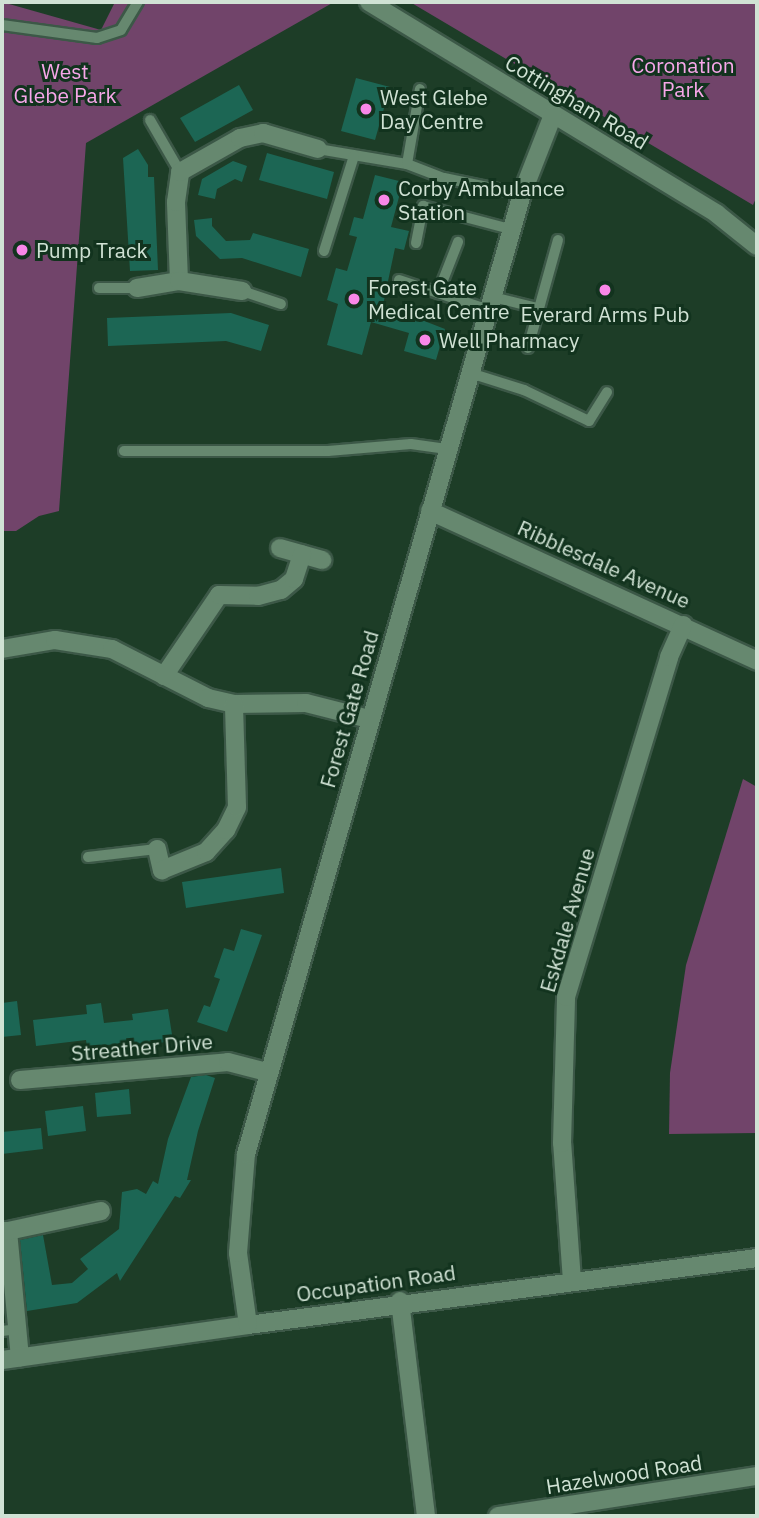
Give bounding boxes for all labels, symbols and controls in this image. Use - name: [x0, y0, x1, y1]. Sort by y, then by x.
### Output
- street label: Cottingham Road: [501, 49, 653, 155]
- park label: Coronation Park: [631, 52, 735, 102]
- park label: West Glebe Park: [13, 58, 117, 108]
- place label: West Glebe Day Centre: [380, 84, 488, 134]
- marker: West Glebe Day Centre: [358, 101, 374, 117]
- place label: Corby Ambulance Station: [398, 175, 565, 225]
- marker: Corby Ambulance Station: [376, 192, 392, 208]
- place label: Pump Track: [36, 237, 148, 263]
- marker: Pump Track: [14, 242, 30, 258]
- place label: Forest Gate Medical Centre: [368, 274, 509, 324]
- marker: Everard Arms Pub: [597, 282, 613, 298]
- marker: Forest Gate Medical Centre: [346, 291, 362, 307]
- place label: Everard Arms Pub: [520, 301, 690, 327]
- place label: Well Pharmacy: [439, 327, 579, 353]
- marker: Well Pharmacy: [417, 332, 433, 348]
- street label: Ribblesdale Avenue: [514, 515, 694, 613]
- street label: Forest Gate Road: [315, 627, 383, 791]
- street label: Eskdale Avenue: [534, 845, 600, 995]
- street label: Streather Drive: [70, 1028, 214, 1066]
- street label: Occupation Road: [295, 1259, 457, 1307]
- street label: Hazelwood Road: [544, 1449, 704, 1499]

